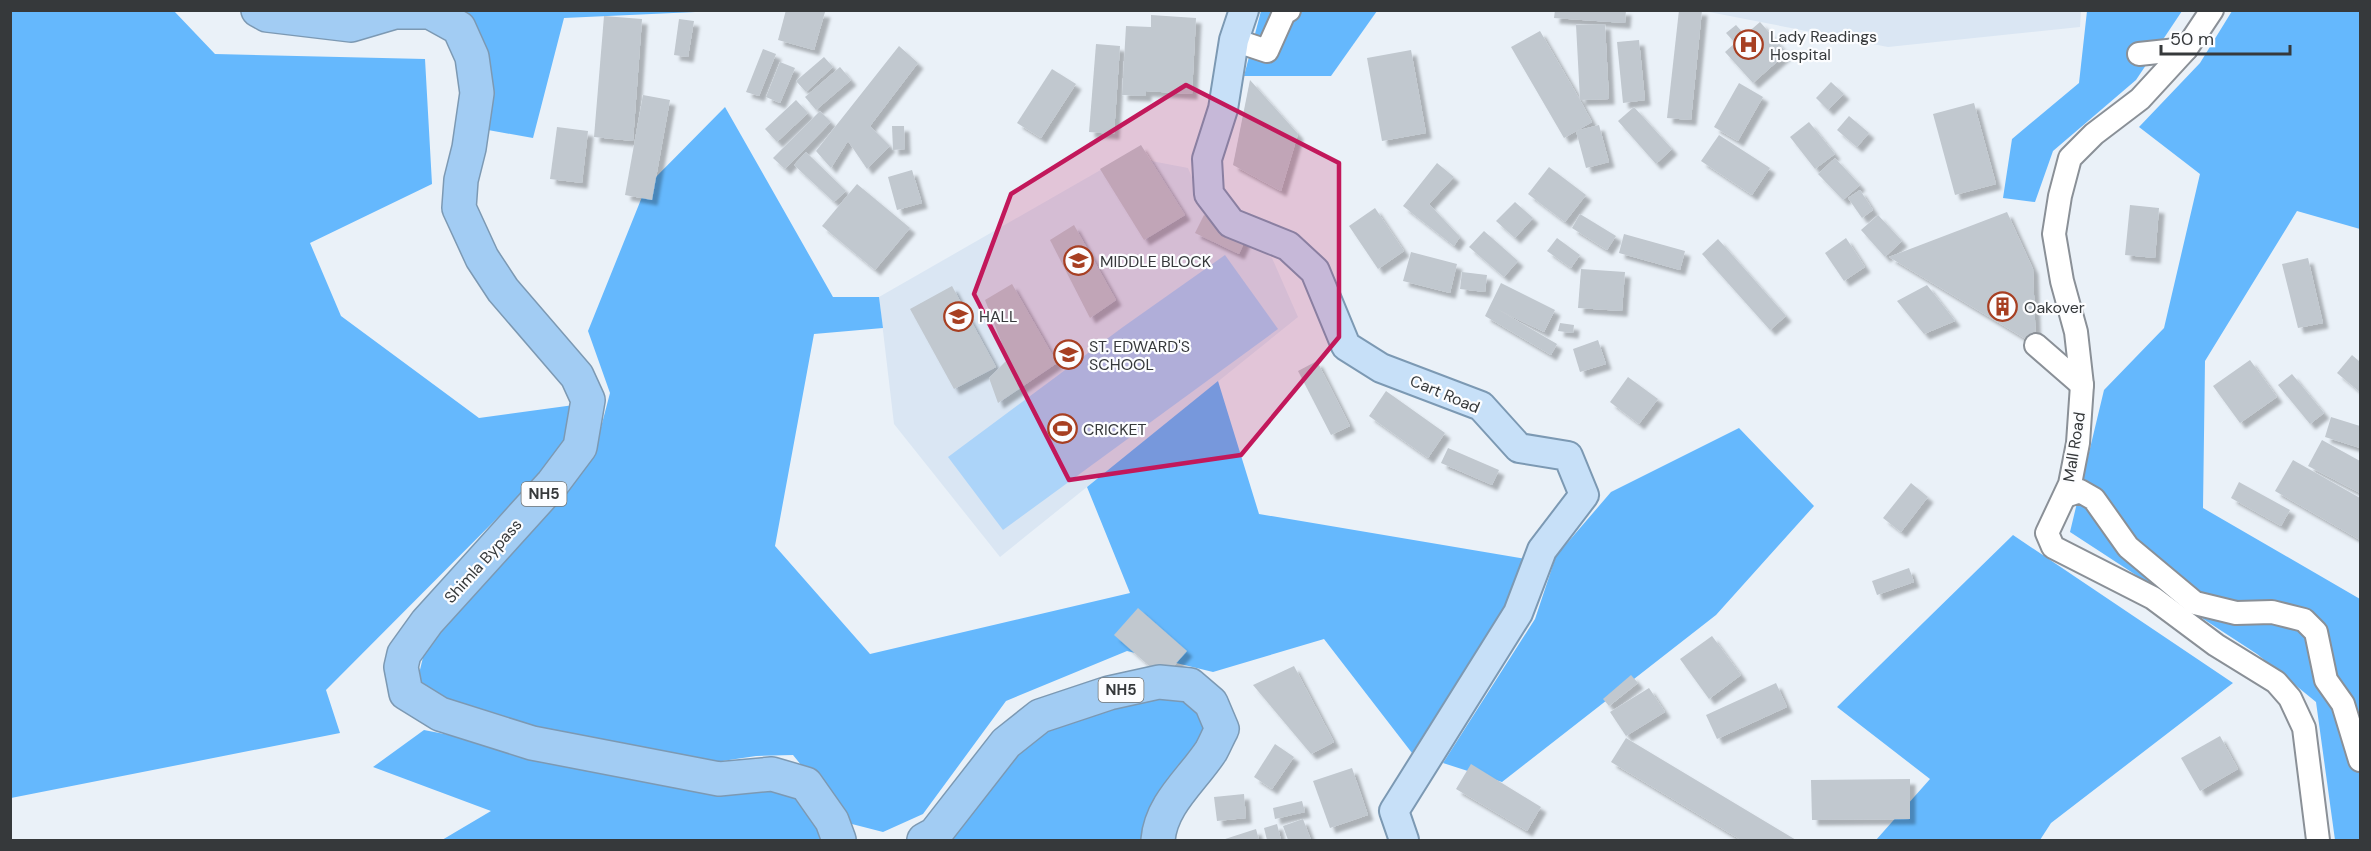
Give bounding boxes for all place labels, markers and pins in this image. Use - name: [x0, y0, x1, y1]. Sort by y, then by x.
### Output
- place label: Lady Readings Hospital: [1770, 26, 1877, 65]
- hospital icon: Lady Readings Hospital: [1733, 29, 1765, 61]
- school or university icon: MIDDLE BLOCK: [1063, 245, 1095, 277]
- place label: MIDDLE BLOCK: [1100, 251, 1211, 272]
- building icon: Oakover: [1987, 291, 2019, 323]
- place label: Oakover: [2024, 297, 2085, 318]
- school or university icon: HALL: [942, 300, 974, 332]
- place label: HALL: [979, 306, 1017, 327]
- place label: ST. EDWARD'S SCHOOL: [1089, 336, 1190, 375]
- school or university icon: ST. EDWARD'S SCHOOL: [1052, 339, 1084, 371]
- sports icon: CRICKET: [1046, 413, 1078, 445]
- place label: CRICKET: [1083, 419, 1147, 440]

